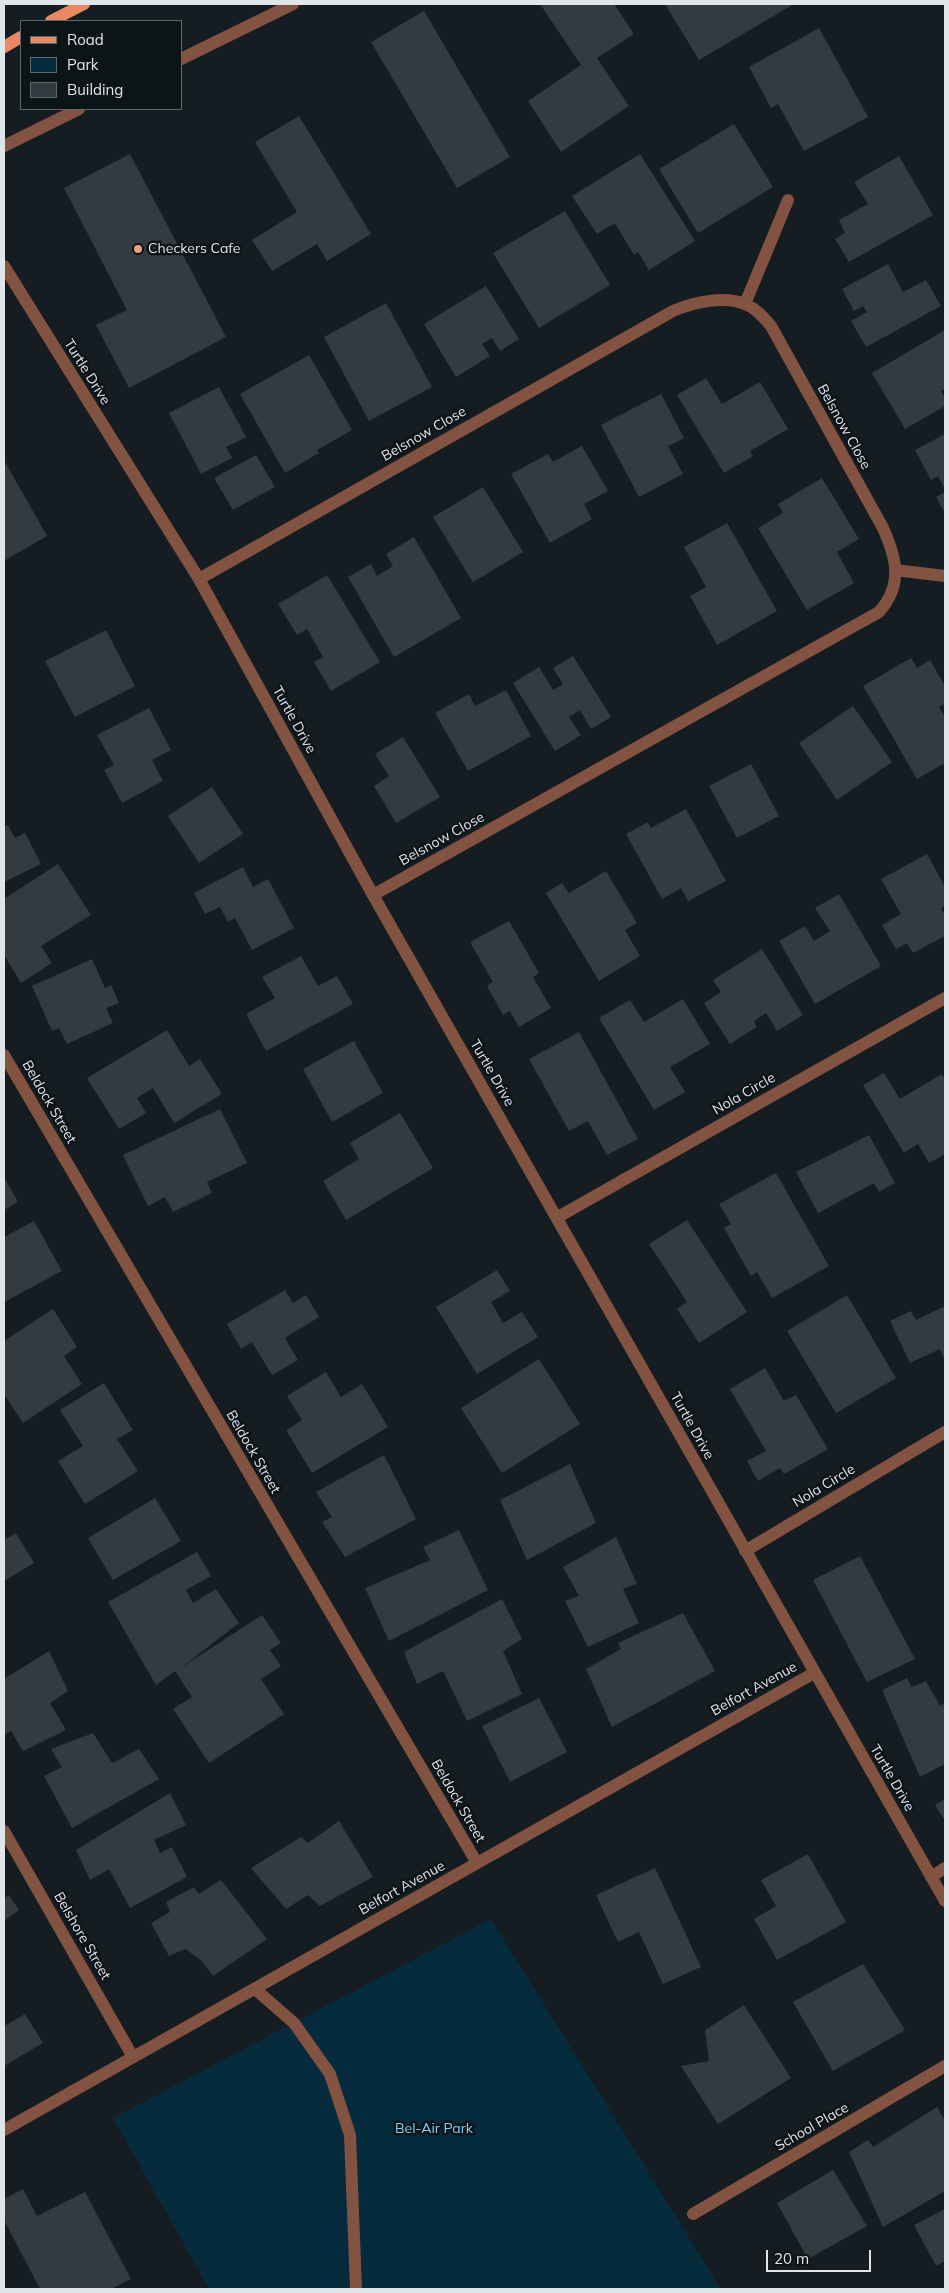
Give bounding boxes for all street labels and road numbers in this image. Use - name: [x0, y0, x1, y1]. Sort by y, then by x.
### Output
- street label: Turtle Drive: [60, 336, 114, 408]
- street label: Belsnow Close: [814, 381, 874, 473]
- street label: Belsnow Close: [379, 403, 469, 465]
- street label: Turtle Drive: [269, 683, 319, 757]
- street label: Belsnow Close: [396, 809, 488, 869]
- street label: Turtle Drive: [466, 1037, 518, 1109]
- street label: Beldock Street: [18, 1057, 80, 1147]
- street label: Nola Circle: [710, 1069, 778, 1119]
- street label: Turtle Drive: [667, 1389, 717, 1463]
- street label: Beldock Street: [222, 1407, 284, 1497]
- street label: Nola Circle: [790, 1461, 858, 1511]
- street label: Belfort Avenue: [708, 1658, 800, 1720]
- street label: Turtle Drive: [866, 1742, 918, 1814]
- street label: Beldock Street: [427, 1756, 489, 1846]
- street label: Belfort Avenue: [356, 1857, 448, 1919]
- street label: Belshore Street: [50, 1889, 114, 1983]
- street label: School Place: [772, 2099, 852, 2155]

